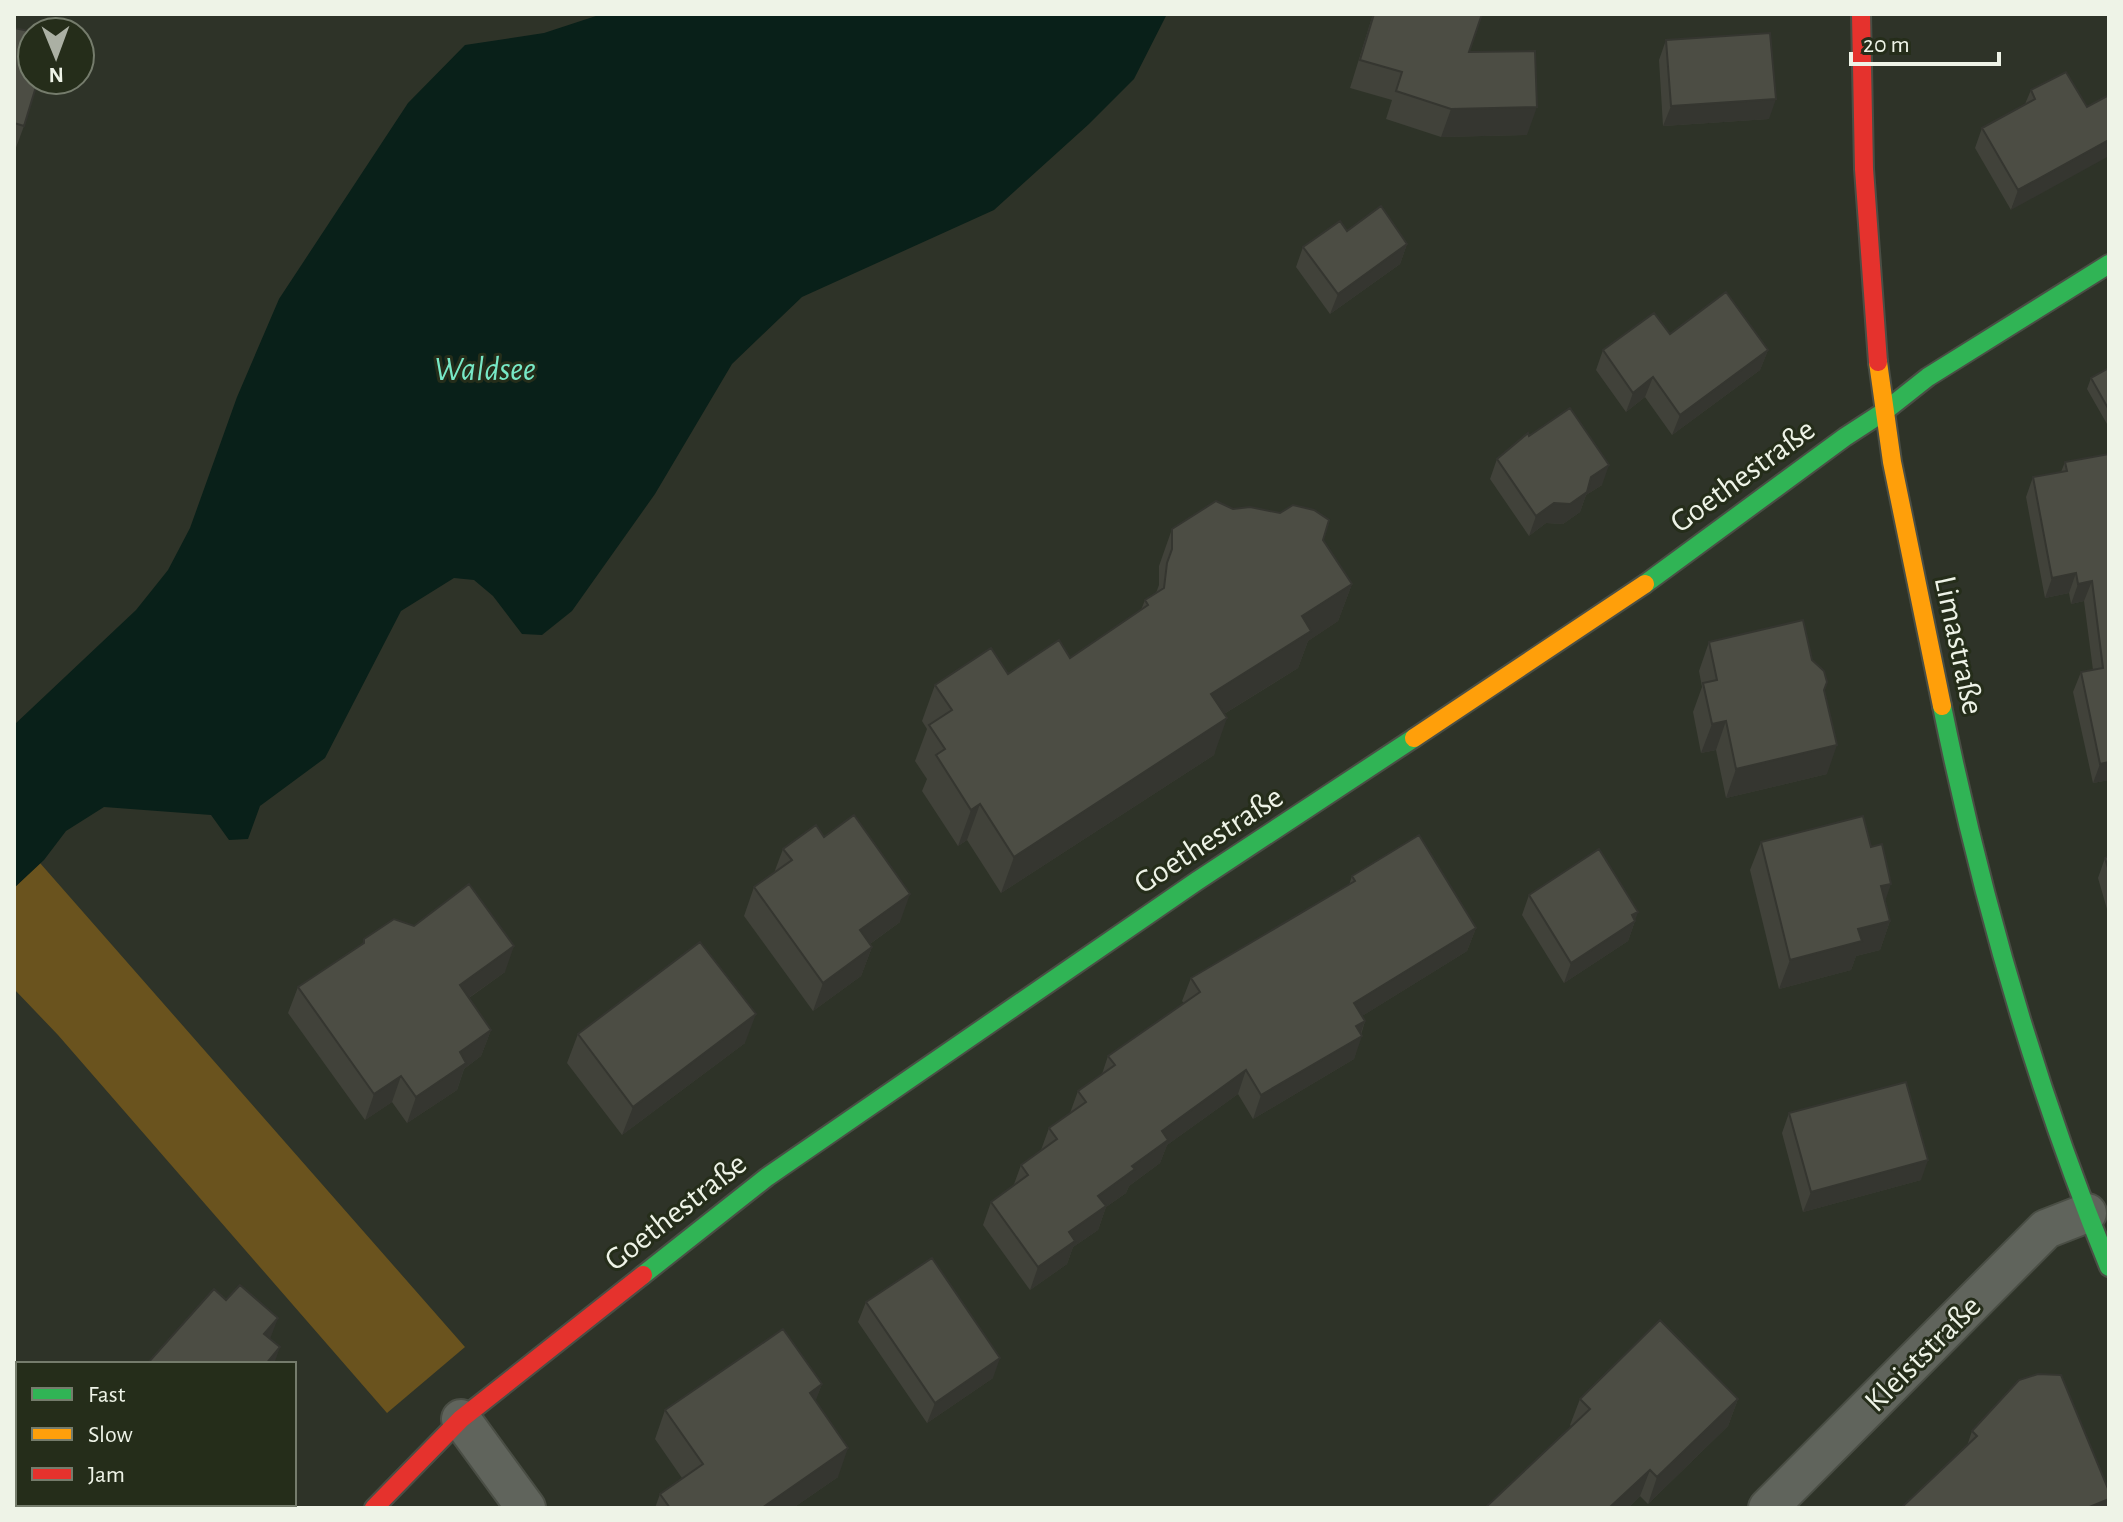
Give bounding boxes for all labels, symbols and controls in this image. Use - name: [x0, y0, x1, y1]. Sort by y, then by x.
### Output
- north arrow: [16, 16, 96, 96]
- scale bar: [1851, 16, 1999, 66]
- text: 20 m: [1863, 33, 1910, 57]
- text: N: [48, 64, 64, 86]
- water label: Waldsee: [434, 353, 536, 387]
- street label: Goethestraße: [1664, 413, 1821, 539]
- street label: Limastraße: [1929, 573, 1989, 717]
- street label: Goethestraße: [1129, 780, 1289, 900]
- street label: Goethestraße: [599, 1147, 752, 1277]
- street label: Kleiststraße: [1859, 1290, 1987, 1418]
- legend: [16, 1362, 296, 1506]
- text: Fast: [88, 1383, 126, 1407]
- text: Slow: [88, 1423, 133, 1447]
- text: Jam: [88, 1463, 125, 1487]

